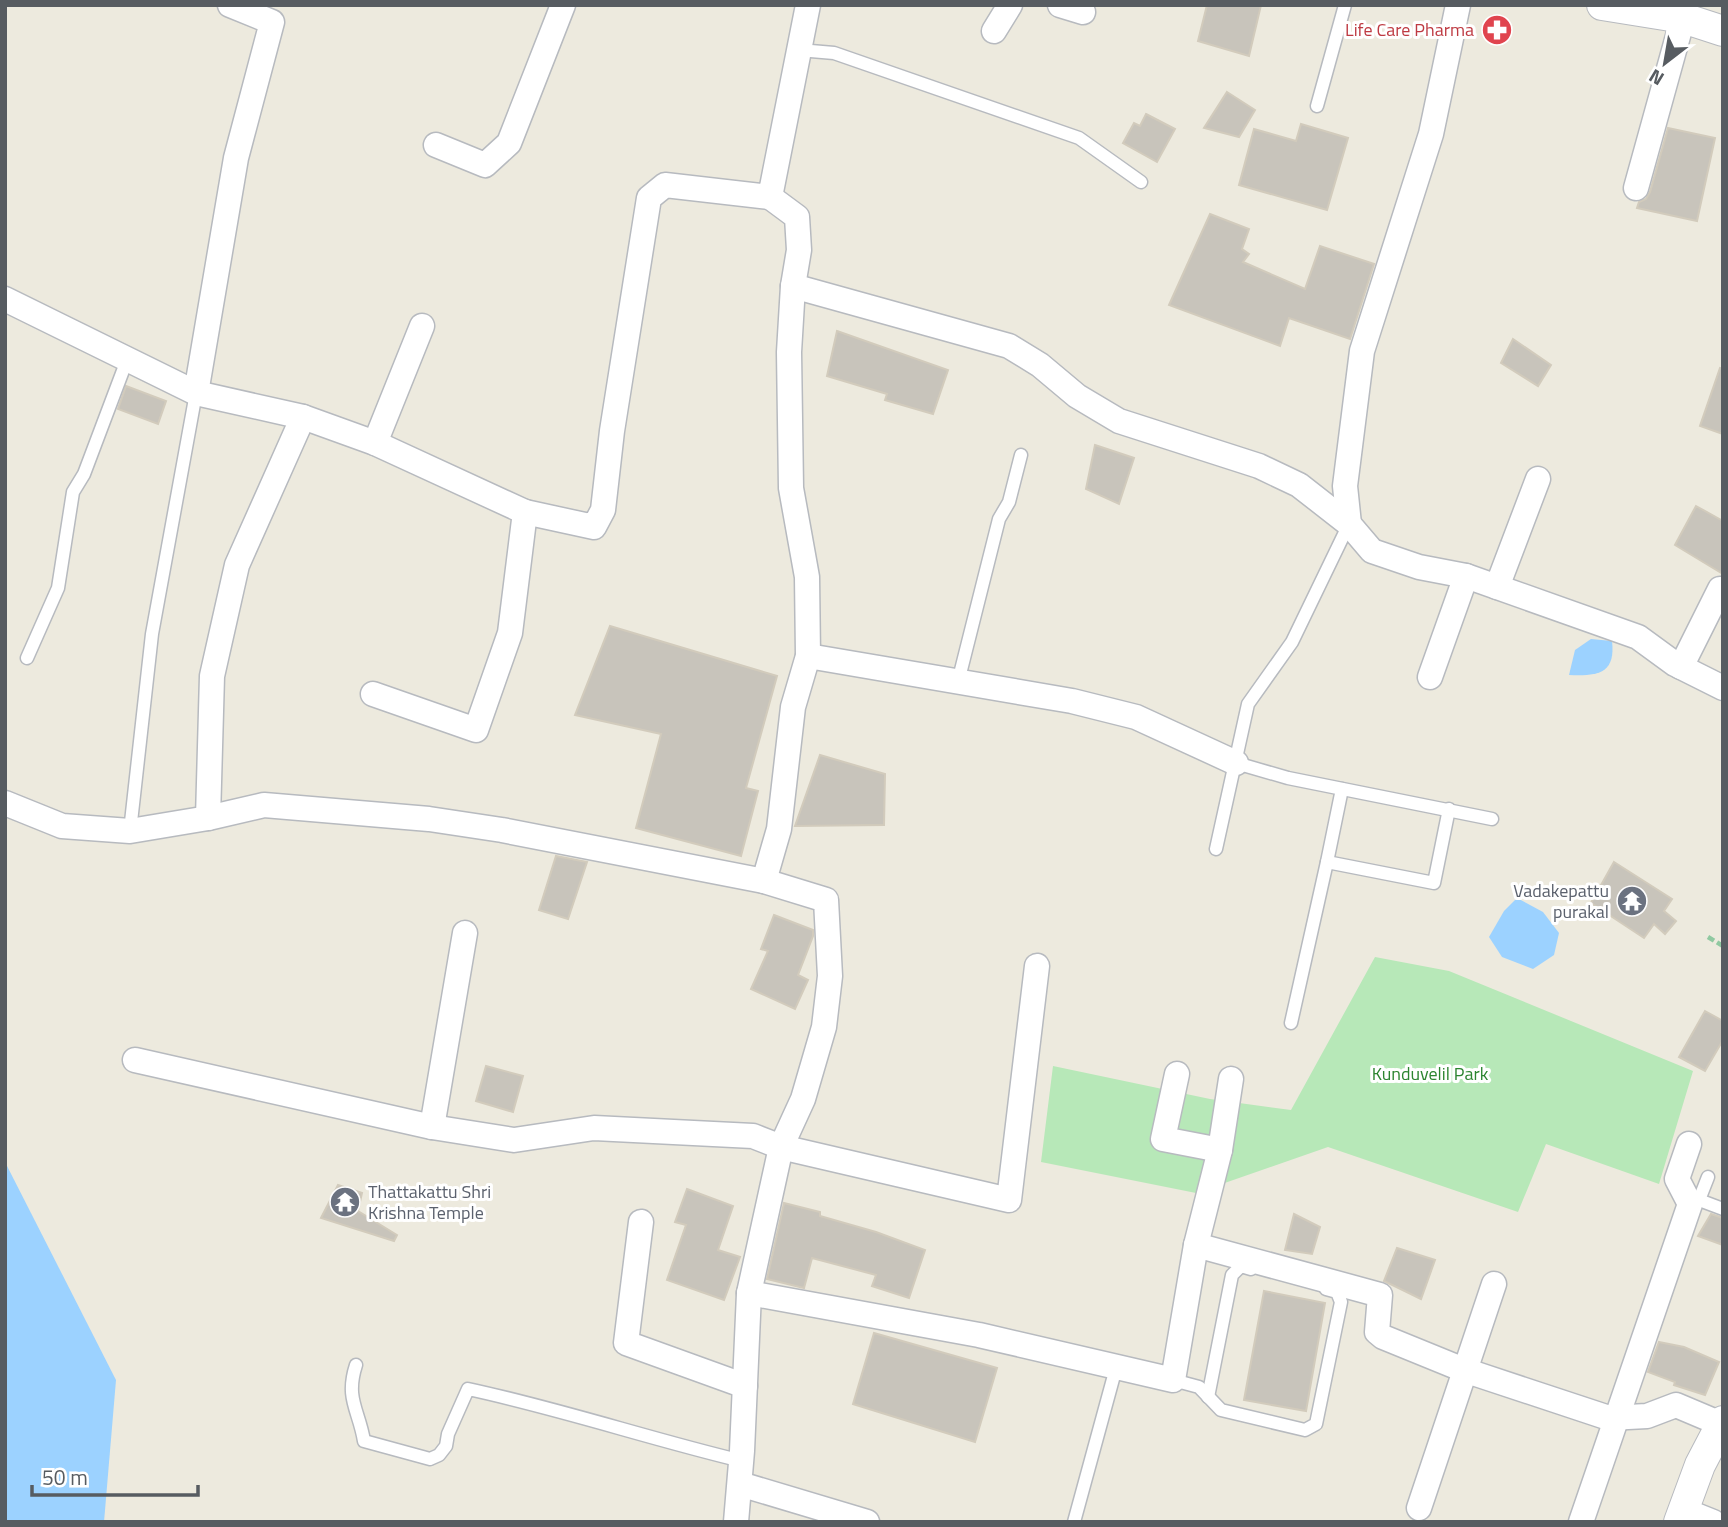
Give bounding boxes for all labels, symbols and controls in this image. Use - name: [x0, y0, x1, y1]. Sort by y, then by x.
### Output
- pharmacy icon: Life Care Pharma: [1480, 13, 1514, 47]
- place label: Life Care Pharma: [1345, 16, 1474, 43]
- north arrow: [1630, 28, 1700, 98]
- text: N: [1643, 62, 1669, 94]
- place label: Vadakepattu purakal: [1513, 877, 1609, 925]
- temple icon: Vadakepattu purakal: [1615, 884, 1649, 918]
- park label: Kunduvelil Park: [1372, 1060, 1489, 1087]
- place label: Thattakattu Shri Krishna Temple: [368, 1178, 491, 1226]
- temple icon: Thattakattu Shri Krishna Temple: [328, 1185, 362, 1219]
- scale bar: [32, 1454, 198, 1498]
- text: 50 m: [42, 1461, 88, 1493]

